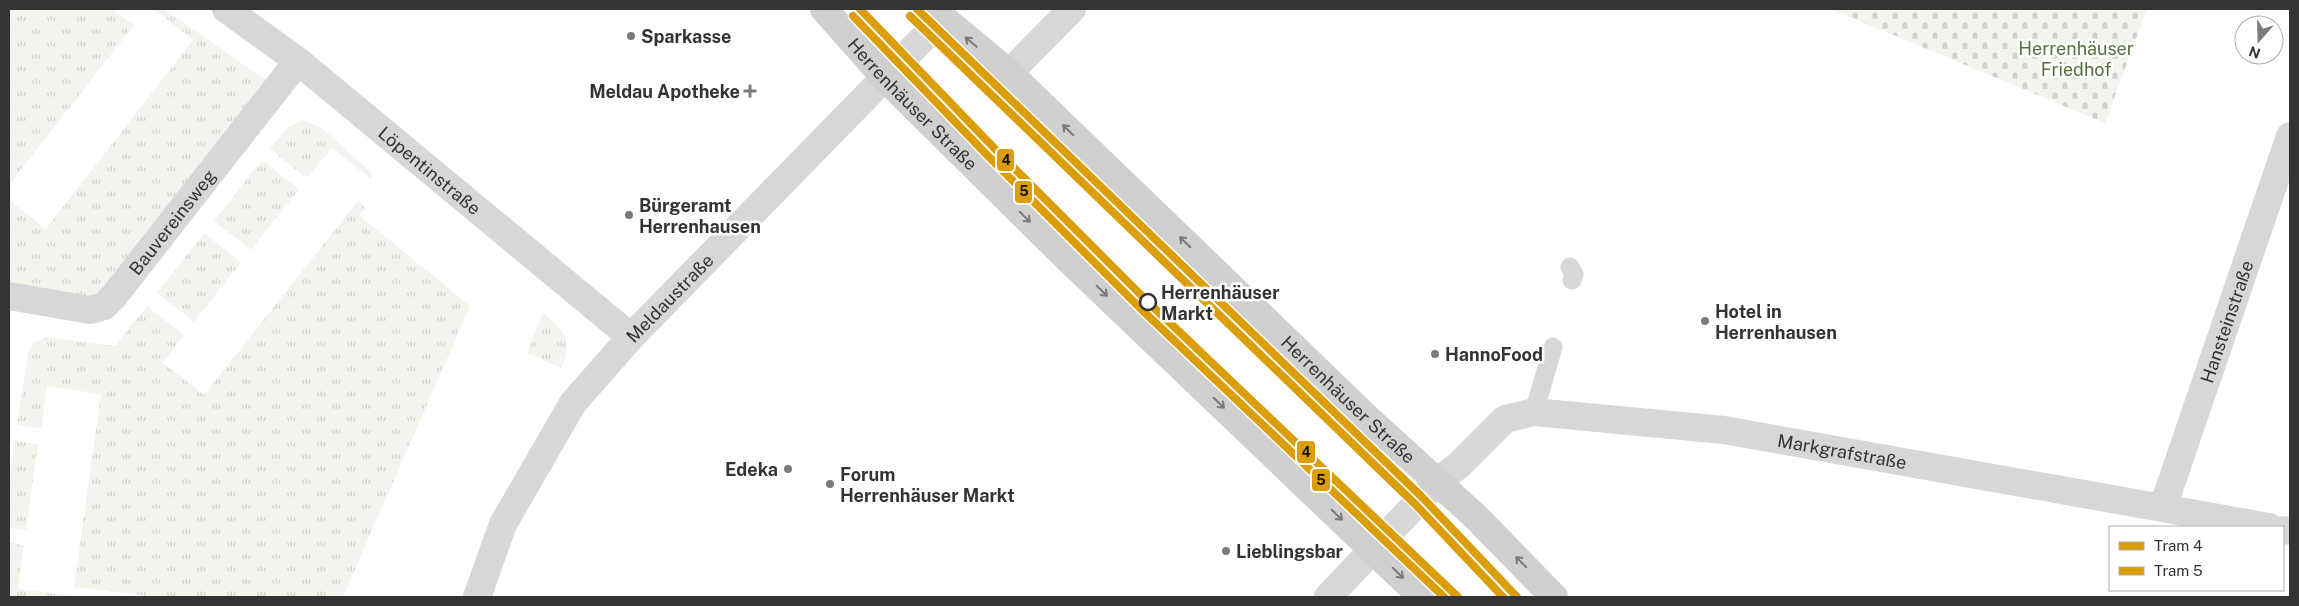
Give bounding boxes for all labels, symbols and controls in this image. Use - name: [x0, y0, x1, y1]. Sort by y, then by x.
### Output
- north arrow: [2234, 15, 2284, 65]
- place label: Sparkasse: [641, 26, 731, 47]
- marker: Sparkasse: [625, 30, 637, 42]
- street label: Herrenhäuser Straße: [844, 33, 982, 174]
- one-way arrow: [965, 37, 978, 48]
- park label: Herrenhäuser Friedhof: [2018, 38, 2134, 80]
- text: N: [2247, 43, 2262, 62]
- place label: Meldau Apotheke: [589, 81, 740, 102]
- marker: Meldau Apotheke: [744, 85, 756, 97]
- street label: Löpentinstraße: [374, 122, 485, 219]
- one-way arrow: [1062, 124, 1074, 136]
- line badge: 4: [996, 148, 1015, 172]
- text: 4: [1001, 152, 1011, 168]
- street label: Bauvereinsweg: [124, 165, 220, 279]
- line badge: 5: [1014, 180, 1033, 204]
- text: 5: [1019, 183, 1029, 199]
- place label: Bürgeramt Herrenhausen: [639, 195, 761, 237]
- marker: Bürgeramt Herrenhausen: [623, 209, 635, 221]
- one-way arrow: [1019, 211, 1032, 223]
- one-way arrow: [1179, 236, 1192, 248]
- street label: Meldaustraße: [621, 249, 717, 346]
- street label: Hansteinstraße: [2196, 258, 2257, 386]
- place label: Herrenhäuser Markt: [1161, 282, 1280, 324]
- one-way arrow: [1095, 285, 1108, 297]
- marker: Herrenhäuser Markt: [1139, 293, 1157, 311]
- place label: Hotel in Herrenhausen: [1715, 301, 1837, 343]
- marker: Hotel in Herrenhausen: [1699, 315, 1711, 327]
- street label: Herrenhäuser Straße: [1277, 331, 1420, 467]
- place label: HannoFood: [1445, 344, 1543, 365]
- marker: HannoFood: [1429, 348, 1441, 360]
- one-way arrow: [1213, 397, 1226, 409]
- street label: Markgrafstraße: [1776, 429, 1908, 473]
- line badge: 4: [1296, 440, 1316, 464]
- text: 4: [1301, 444, 1311, 460]
- place label: Edeka: [725, 459, 778, 480]
- marker: Edeka: [782, 463, 794, 475]
- place label: Forum Herrenhäuser Markt: [840, 464, 1015, 506]
- line badge: 5: [1311, 468, 1331, 492]
- text: 5: [1316, 472, 1326, 488]
- marker: Forum Herrenhäuser Markt: [824, 478, 836, 490]
- one-way arrow: [1331, 509, 1344, 521]
- legend: [2109, 526, 2284, 591]
- text: Tram 4: [2154, 537, 2202, 554]
- place label: Lieblingsbar: [1236, 541, 1344, 562]
- marker: Lieblingsbar: [1220, 545, 1232, 557]
- one-way arrow: [1515, 555, 1527, 568]
- text: Tram 5: [2154, 562, 2203, 579]
- one-way arrow: [1391, 567, 1404, 579]

